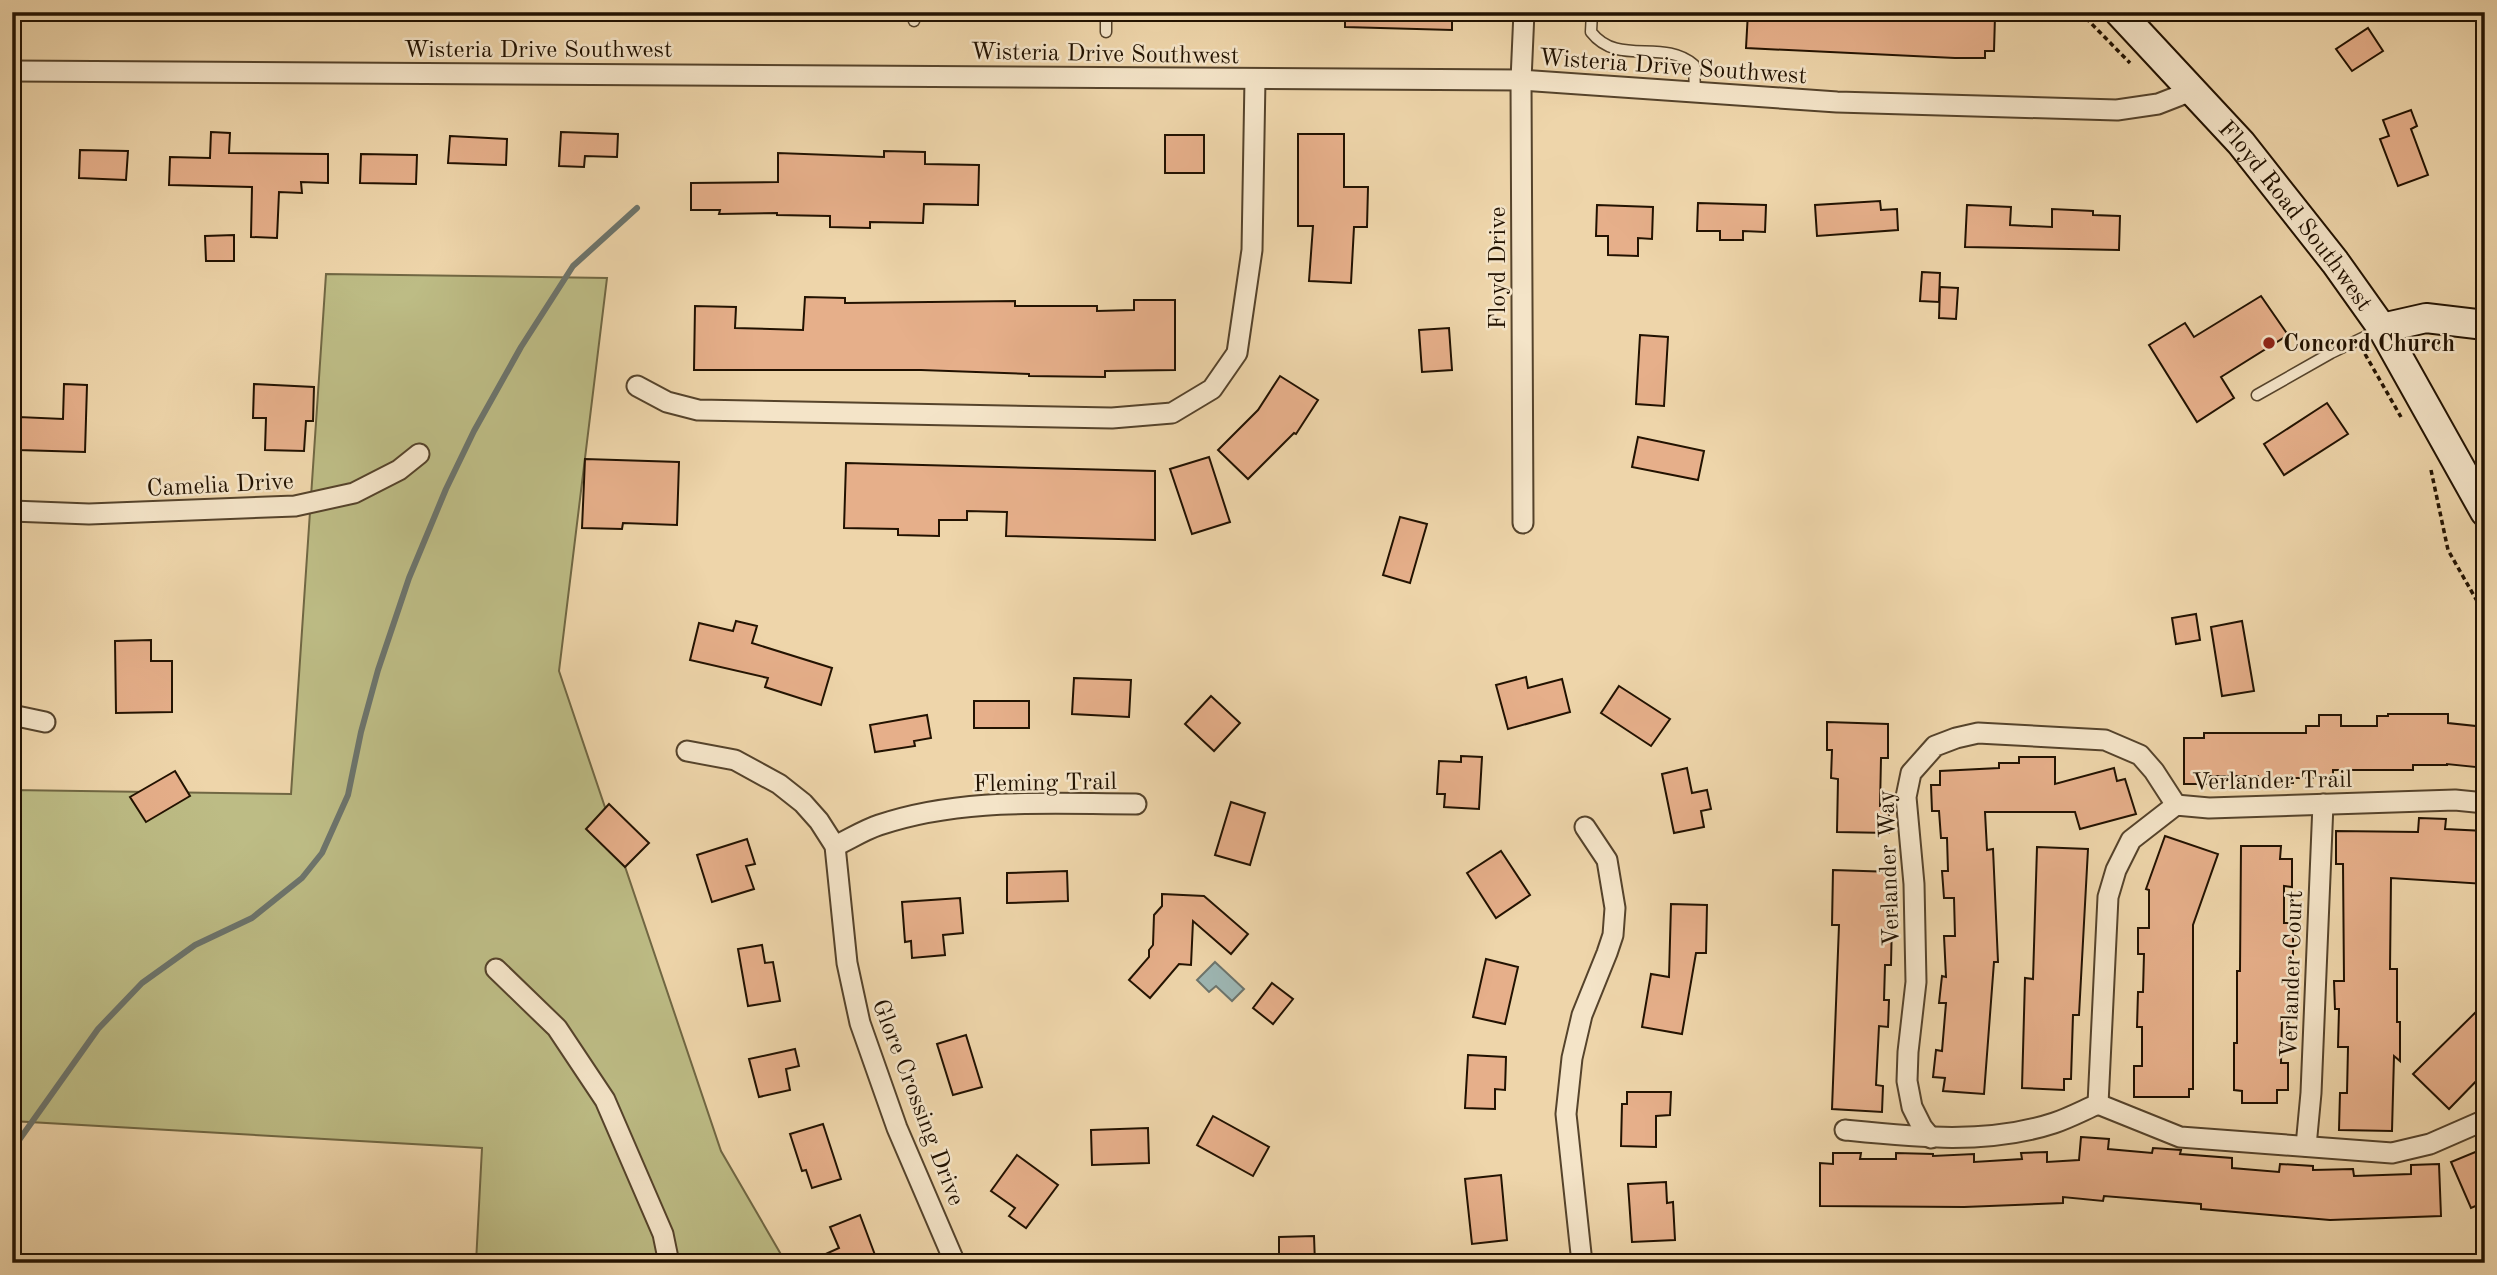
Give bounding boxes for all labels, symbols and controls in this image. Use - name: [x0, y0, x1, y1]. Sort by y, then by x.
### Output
- street label: Wisteria Drive Southwest: [404, 39, 672, 63]
- street label: Wisteria Drive Southwest: [970, 41, 1239, 69]
- street label: Wisteria Drive Southwest: [1538, 47, 1808, 89]
- street label: Floyd Road Southwest: [2213, 117, 2376, 316]
- street label: Floyd Drive: [1487, 206, 1511, 330]
- place label: Concord Church: [2283, 333, 2455, 357]
- marker: Concord Church: [2261, 335, 2277, 351]
- street label: Camelia Drive: [146, 470, 294, 502]
- street label: Verlander Trail: [2192, 769, 2352, 795]
- street label: Fleming Trail: [973, 771, 1117, 797]
- street label: Verlander Way: [1875, 789, 1905, 947]
- street label: Verlander Court: [2278, 890, 2308, 1058]
- street label: Glore Crossing Drive: [867, 996, 968, 1209]

